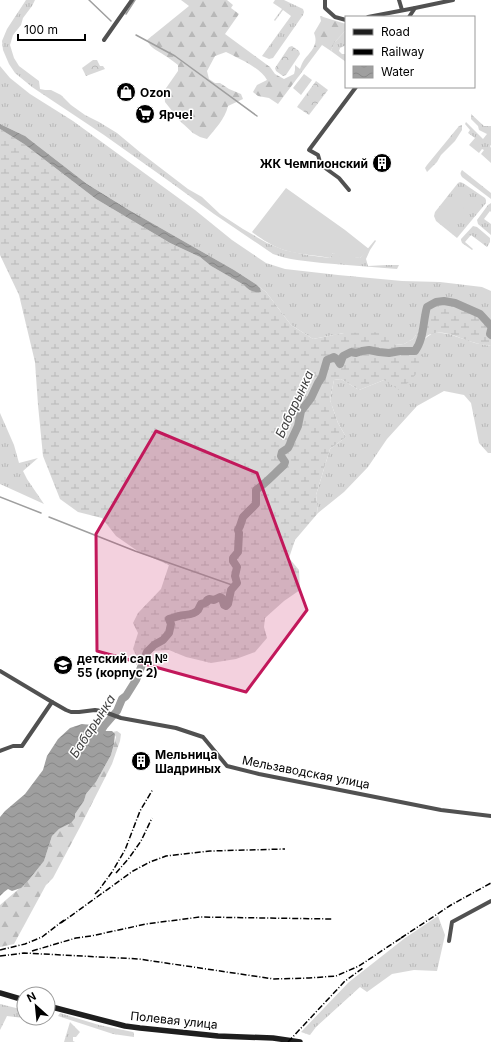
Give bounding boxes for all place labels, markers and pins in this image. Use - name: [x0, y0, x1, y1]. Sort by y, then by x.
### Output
- shop icon: Ozon: [115, 81, 137, 103]
- place label: Ozon: [140, 85, 171, 100]
- supermarket icon: Ярче!: [134, 103, 156, 125]
- place label: Ярче!: [159, 107, 193, 122]
- building icon: ЖК Чемпионский: [371, 152, 393, 174]
- place label: ЖК Чемпионский: [260, 156, 368, 171]
- place label: детский сад № 55 (корпус 2): [77, 651, 168, 680]
- school or university icon: детский сад № 55 (корпус 2): [52, 654, 74, 676]
- place label: Мельница Шадриных: [155, 747, 221, 776]
- building icon: Мельница Шадриных: [130, 750, 152, 772]

